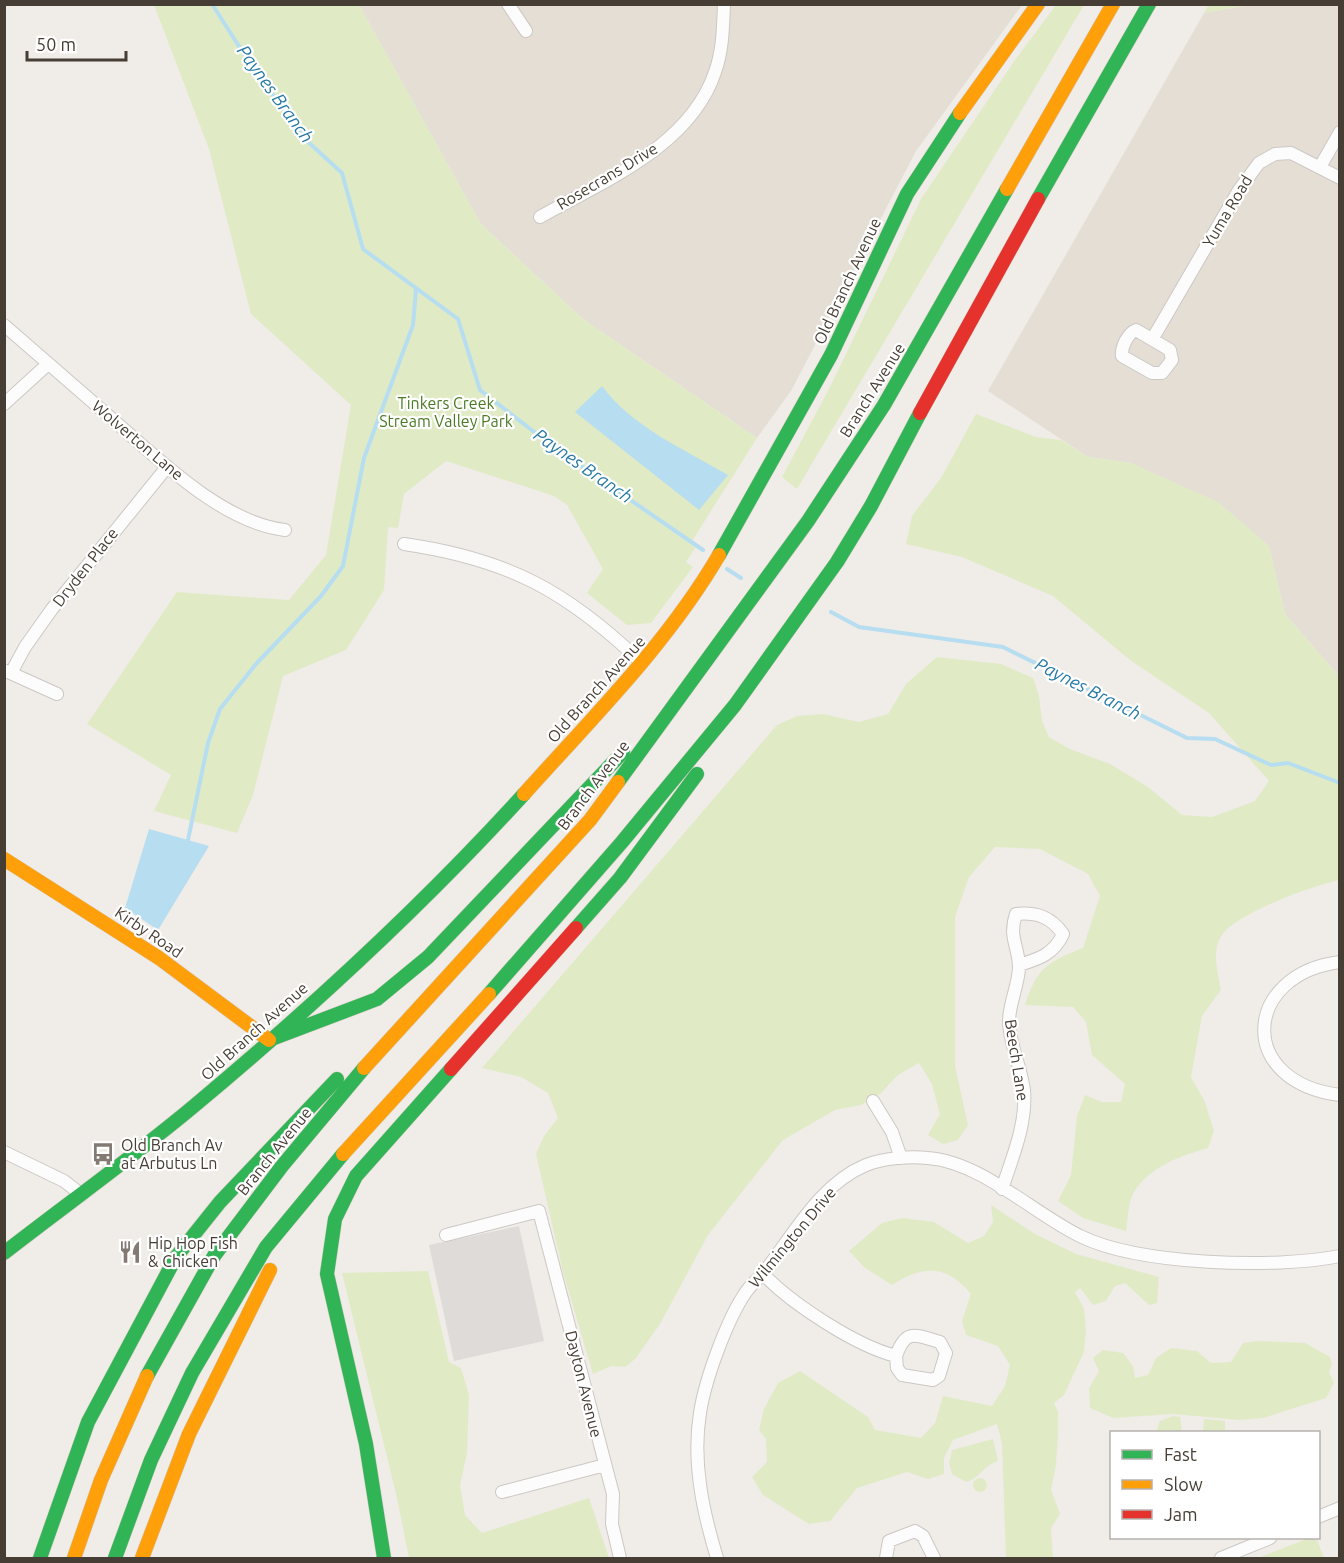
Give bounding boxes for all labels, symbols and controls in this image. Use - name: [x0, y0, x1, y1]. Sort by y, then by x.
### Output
- scale bar: [27, 24, 126, 62]
- text: 50 m: [36, 34, 76, 54]
- water label: Paynes Branch: [234, 41, 318, 146]
- street label: Rosecrans Drive: [553, 139, 661, 213]
- street label: Yuma Road: [1199, 172, 1255, 250]
- street label: Old Branch Avenue: [810, 215, 884, 347]
- street label: Branch Avenue: [836, 340, 908, 440]
- park label: Tinkers Creek Stream Valley Park: [379, 394, 513, 430]
- street label: Wolverton Lane: [89, 397, 187, 483]
- water label: Paynes Branch: [531, 424, 637, 507]
- street label: Dryden Place: [49, 524, 121, 610]
- street label: Old Branch Avenue: [543, 632, 649, 746]
- water label: Paynes Branch: [1032, 653, 1144, 723]
- street label: Branch Avenue: [553, 737, 633, 833]
- street label: Kirby Road: [112, 903, 186, 961]
- street label: Old Branch Avenue: [197, 978, 311, 1084]
- street label: Beech Lane: [1002, 1018, 1032, 1102]
- street label: Branch Avenue: [233, 1103, 315, 1199]
- place label: Old Branch Av at Arbutus Ln: [121, 1136, 223, 1172]
- bus stop icon: Old Branch Av at Arbutus Ln: [90, 1141, 116, 1167]
- street label: Wilmington Drive: [745, 1183, 839, 1291]
- place label: Hip Hop Fish & Chicken: [148, 1234, 238, 1270]
- restaurant icon: Hip Hop Fish & Chicken: [117, 1239, 143, 1265]
- street label: Dayton Avenue: [562, 1329, 606, 1439]
- legend: [1110, 1431, 1320, 1539]
- text: Fast: [1164, 1444, 1197, 1464]
- text: Slow: [1164, 1474, 1203, 1494]
- text: Jam: [1164, 1504, 1198, 1524]

